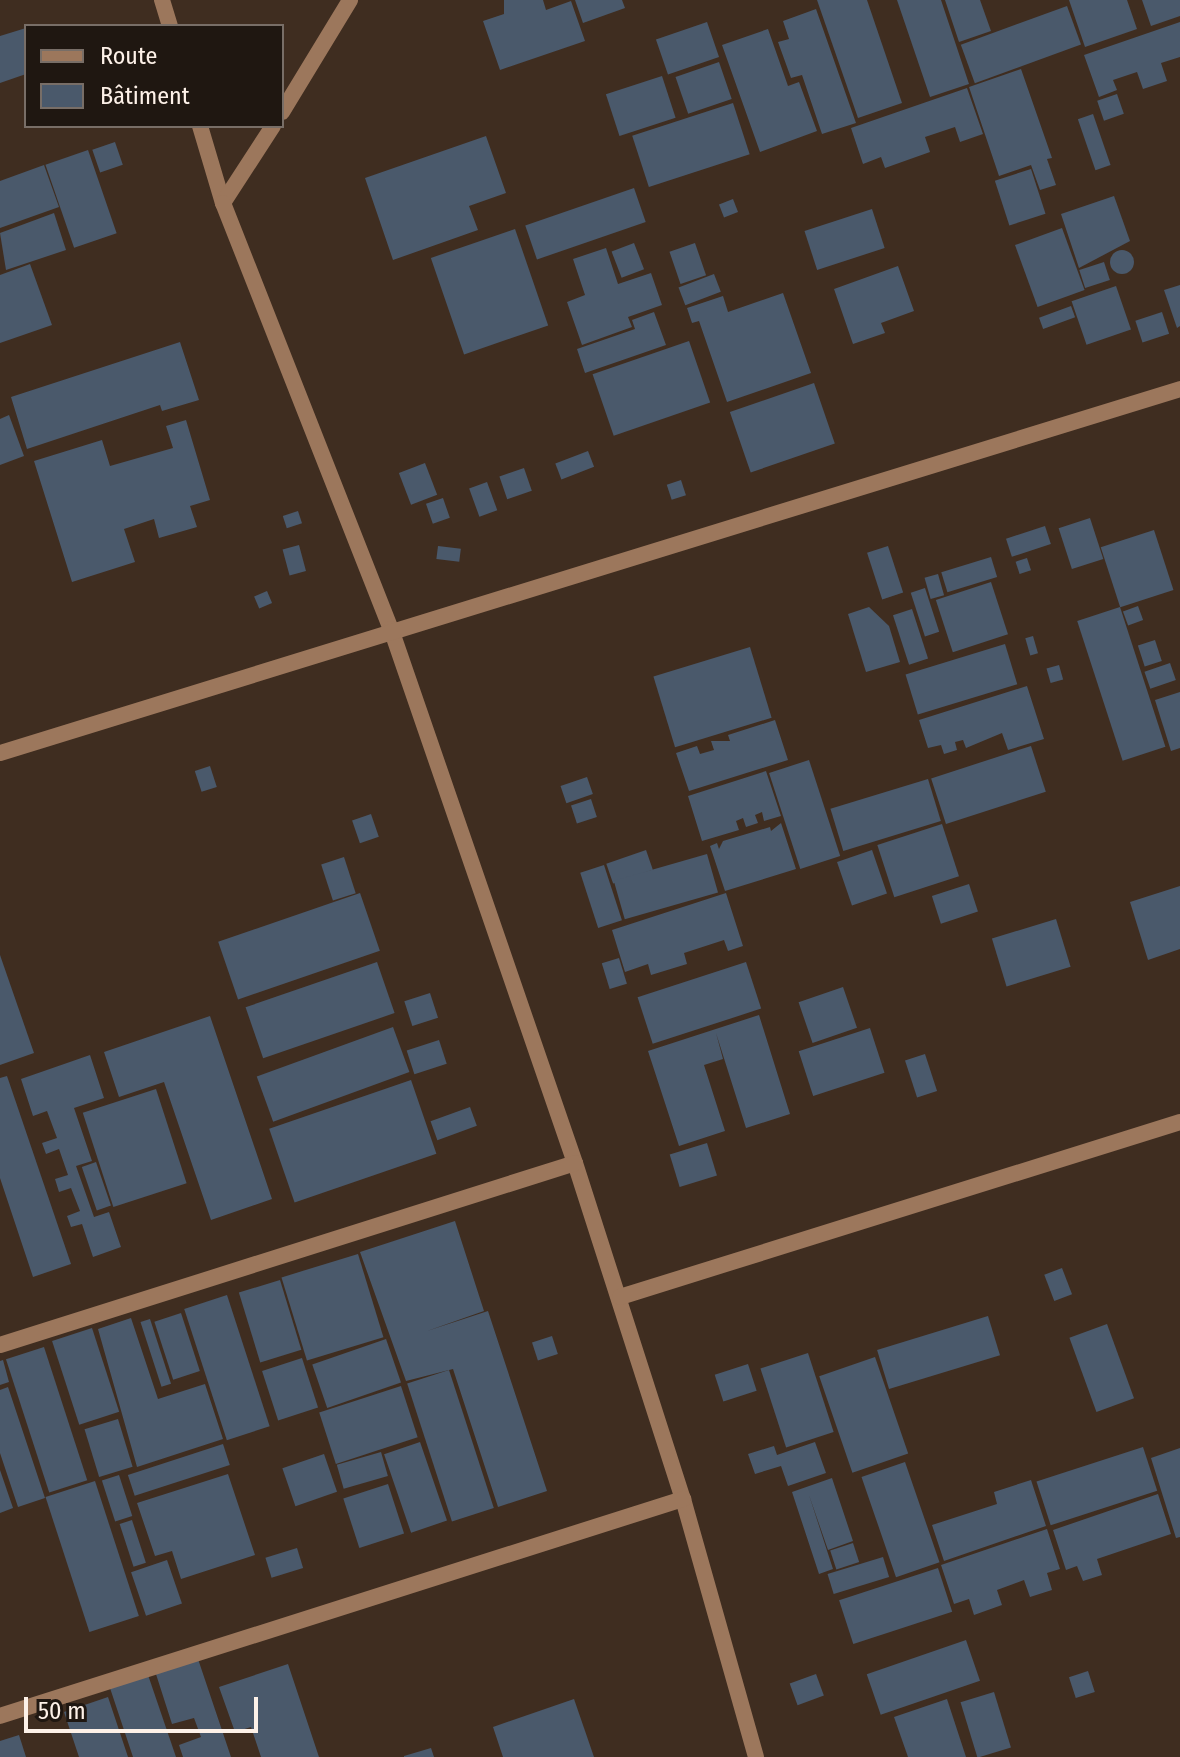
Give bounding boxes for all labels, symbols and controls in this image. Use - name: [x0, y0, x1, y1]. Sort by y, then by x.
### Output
- legend: [24, 24, 284, 128]
- text: Route: [100, 42, 157, 70]
- text: Bâtiment: [100, 82, 190, 110]
- scale bar: [28, 1681, 262, 1731]
- text: 50 m: [38, 1697, 86, 1725]

